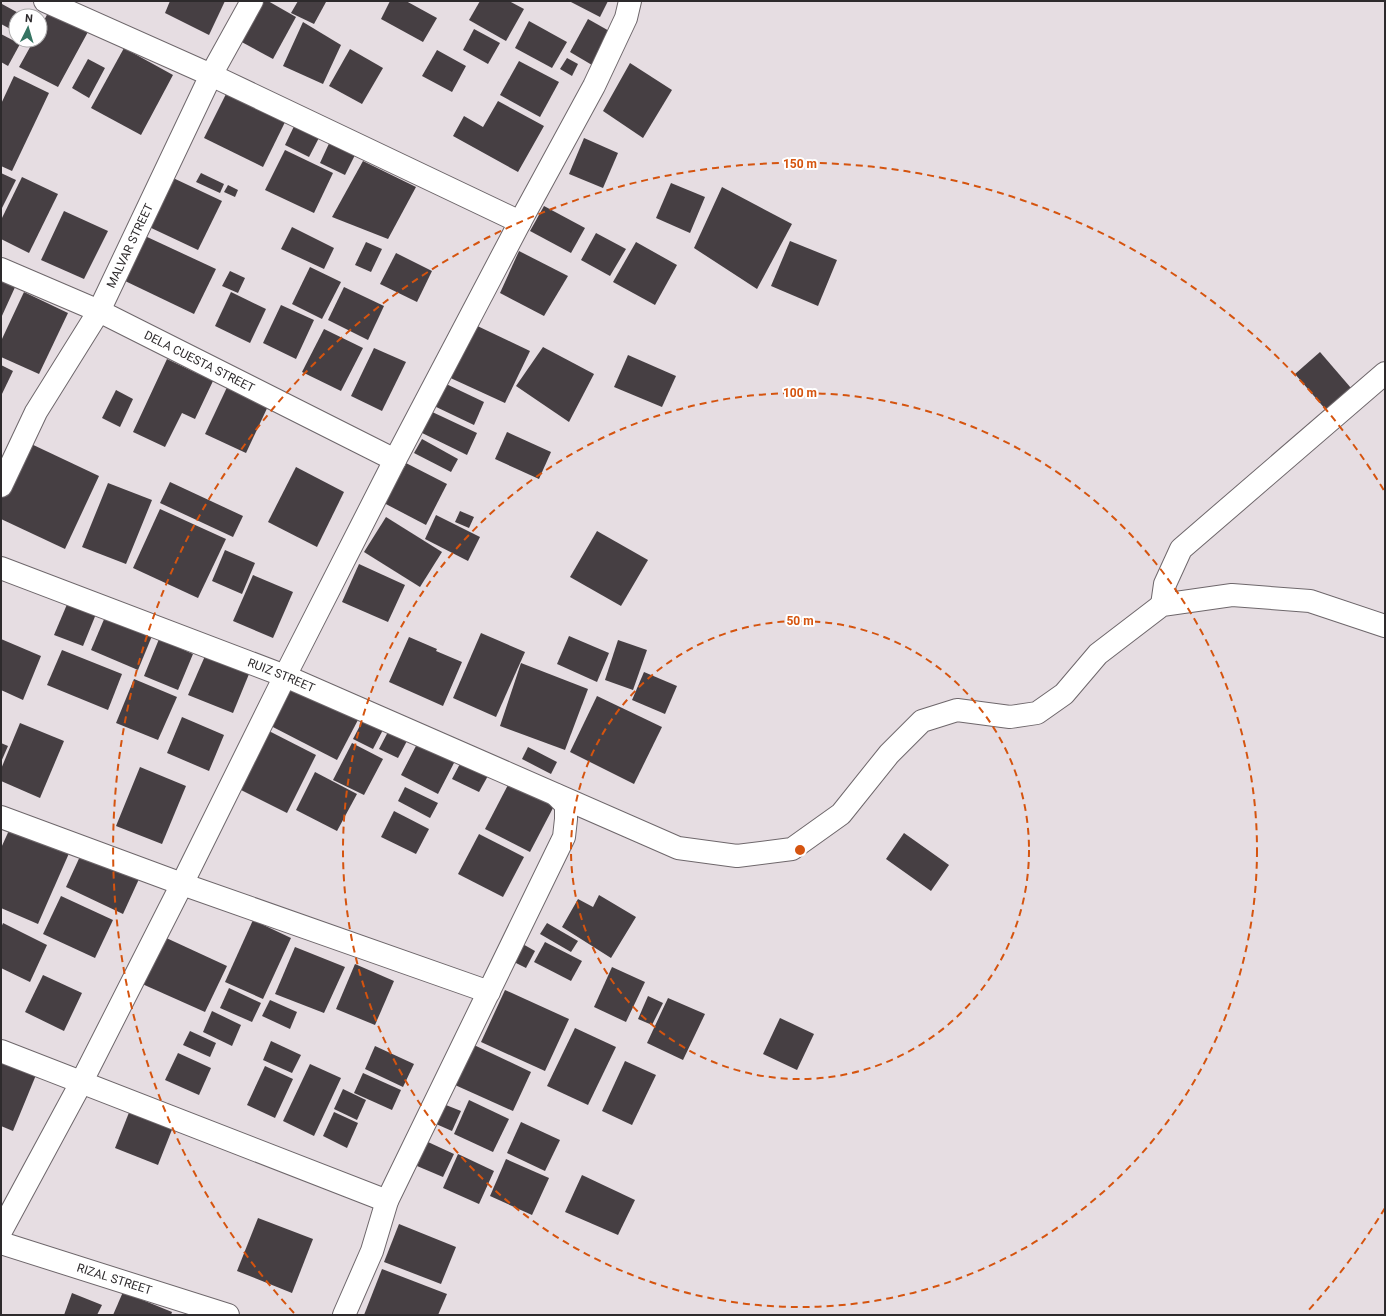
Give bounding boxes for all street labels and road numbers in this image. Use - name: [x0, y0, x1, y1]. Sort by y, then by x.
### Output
- street label: MALVAR STREET: [104, 201, 156, 290]
- street label: DELA CUESTA STREET: [142, 328, 257, 395]
- street label: RUIZ STREET: [246, 655, 317, 695]
- street label: RIZAL STREET: [75, 1261, 154, 1297]

